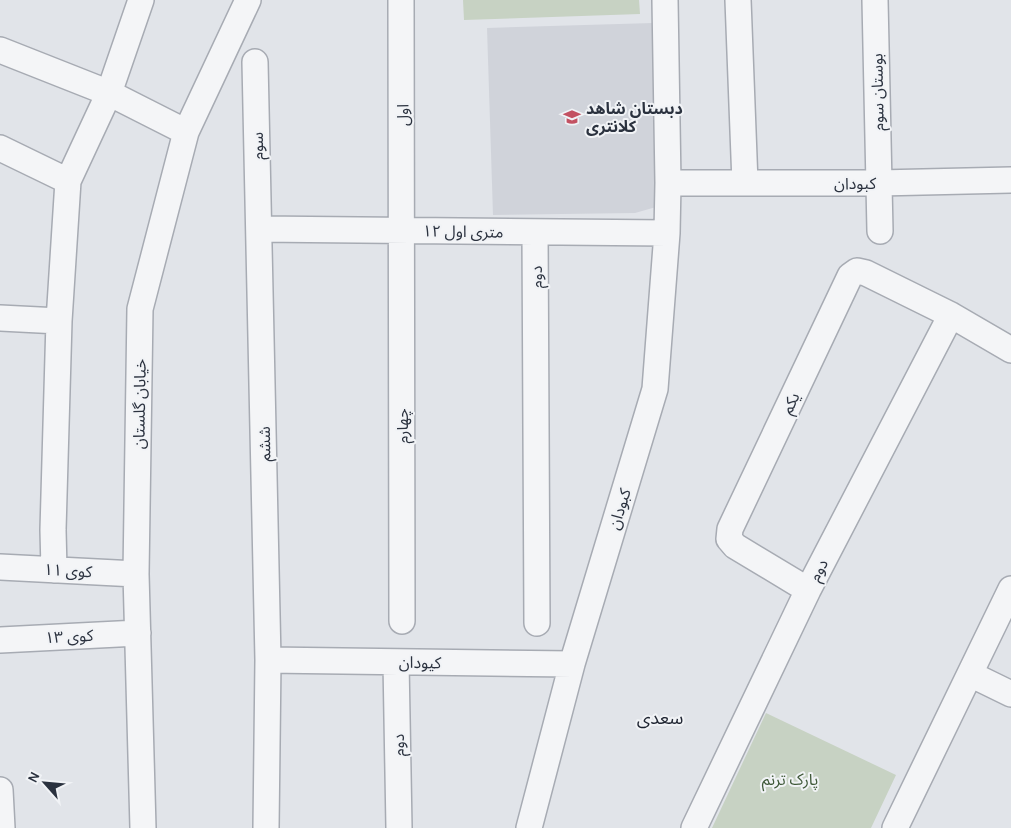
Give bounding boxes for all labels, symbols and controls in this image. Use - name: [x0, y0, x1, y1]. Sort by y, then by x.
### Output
- street label: بوستان سوم: [867, 53, 891, 131]
- place label: دبستان شاهد کلانتری: [586, 99, 683, 136]
- street label: اول: [393, 104, 413, 126]
- school or university icon: دبستان شاهد کلانتری: [562, 107, 582, 127]
- street label: سوم: [248, 132, 270, 160]
- street label: کبودان: [834, 174, 876, 193]
- street label: ۱۲ متری اول: [422, 221, 504, 243]
- street label: دوم: [527, 266, 549, 288]
- street label: خیابان گلستان: [129, 359, 150, 449]
- street label: یکم: [777, 389, 806, 418]
- street label: چهارم: [393, 408, 415, 444]
- street label: ششم: [255, 426, 277, 462]
- street label: کبودان: [604, 486, 635, 532]
- street label: دوم: [805, 556, 835, 586]
- street label: کوی ۱۱: [43, 560, 93, 581]
- street label: کوی ۱۳: [44, 626, 94, 647]
- street label: کیودان: [399, 653, 442, 672]
- district label: سعدی: [637, 707, 683, 729]
- street label: دوم: [389, 734, 411, 756]
- north arrow: [20, 758, 70, 808]
- text: N: [24, 769, 44, 786]
- park label: پارک ترنم: [762, 770, 818, 792]

